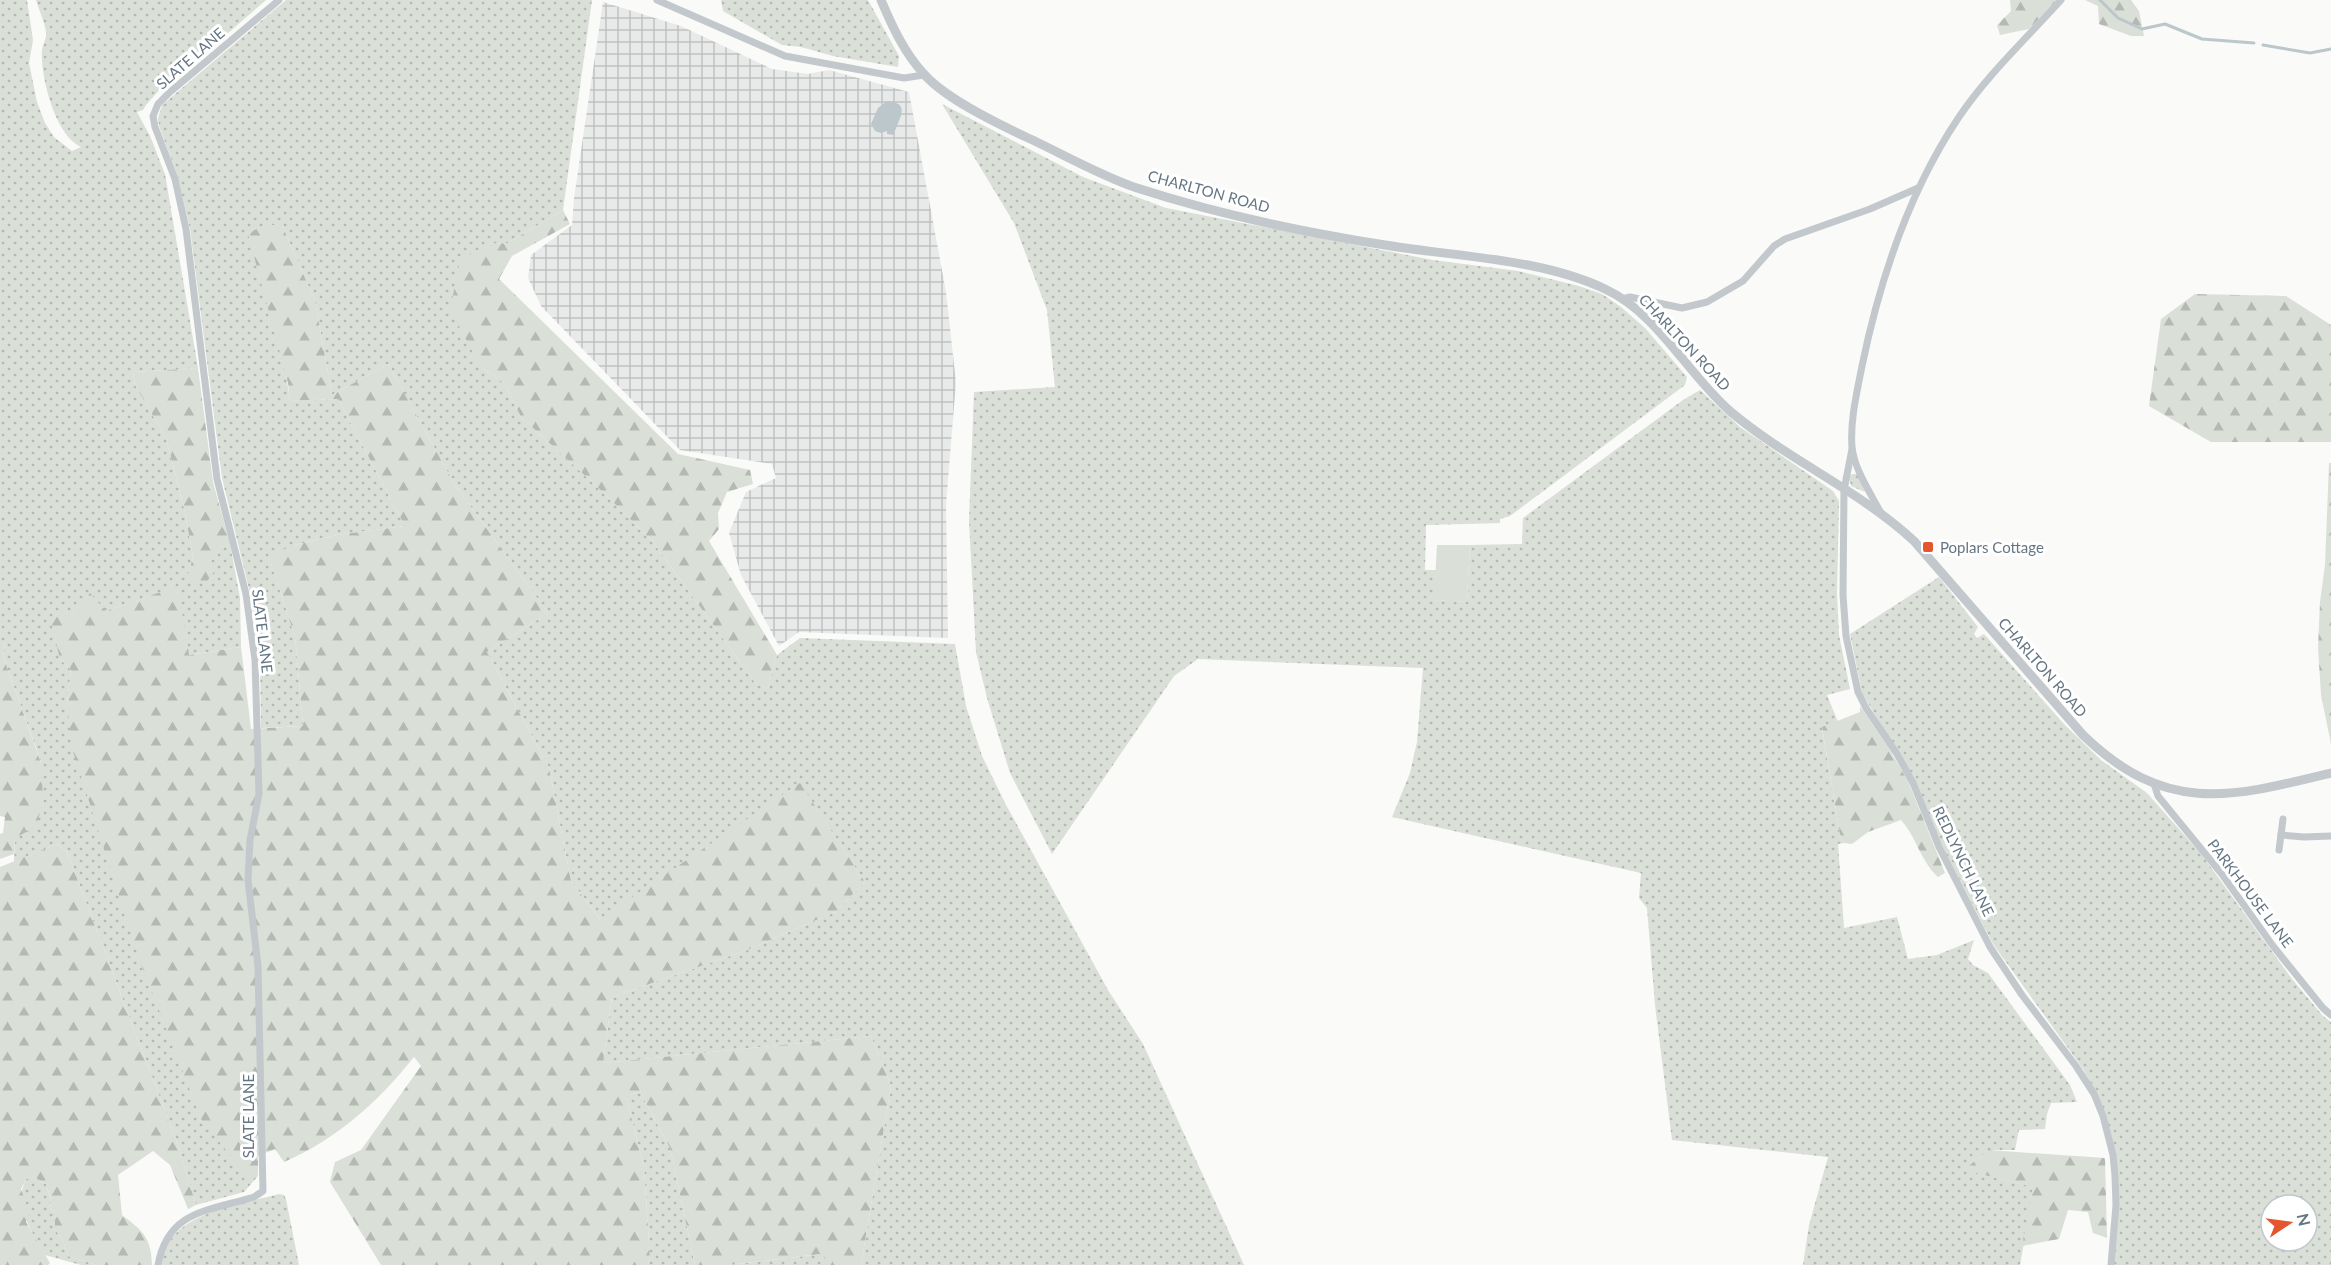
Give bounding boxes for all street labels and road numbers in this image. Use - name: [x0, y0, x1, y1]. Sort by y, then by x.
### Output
- street label: SLATE LANE: [152, 24, 228, 92]
- street label: CHARLTON ROAD: [1146, 166, 1272, 216]
- street label: CHARLTON ROAD: [1636, 290, 1734, 394]
- street label: SLATE LANE: [249, 588, 277, 674]
- street label: CHARLTON ROAD: [1995, 614, 2091, 720]
- street label: REDLYNCH LANE: [1930, 803, 1998, 919]
- street label: PARKHOUSE LANE: [2204, 835, 2298, 951]
- street label: SLATE LANE: [239, 1074, 257, 1158]

